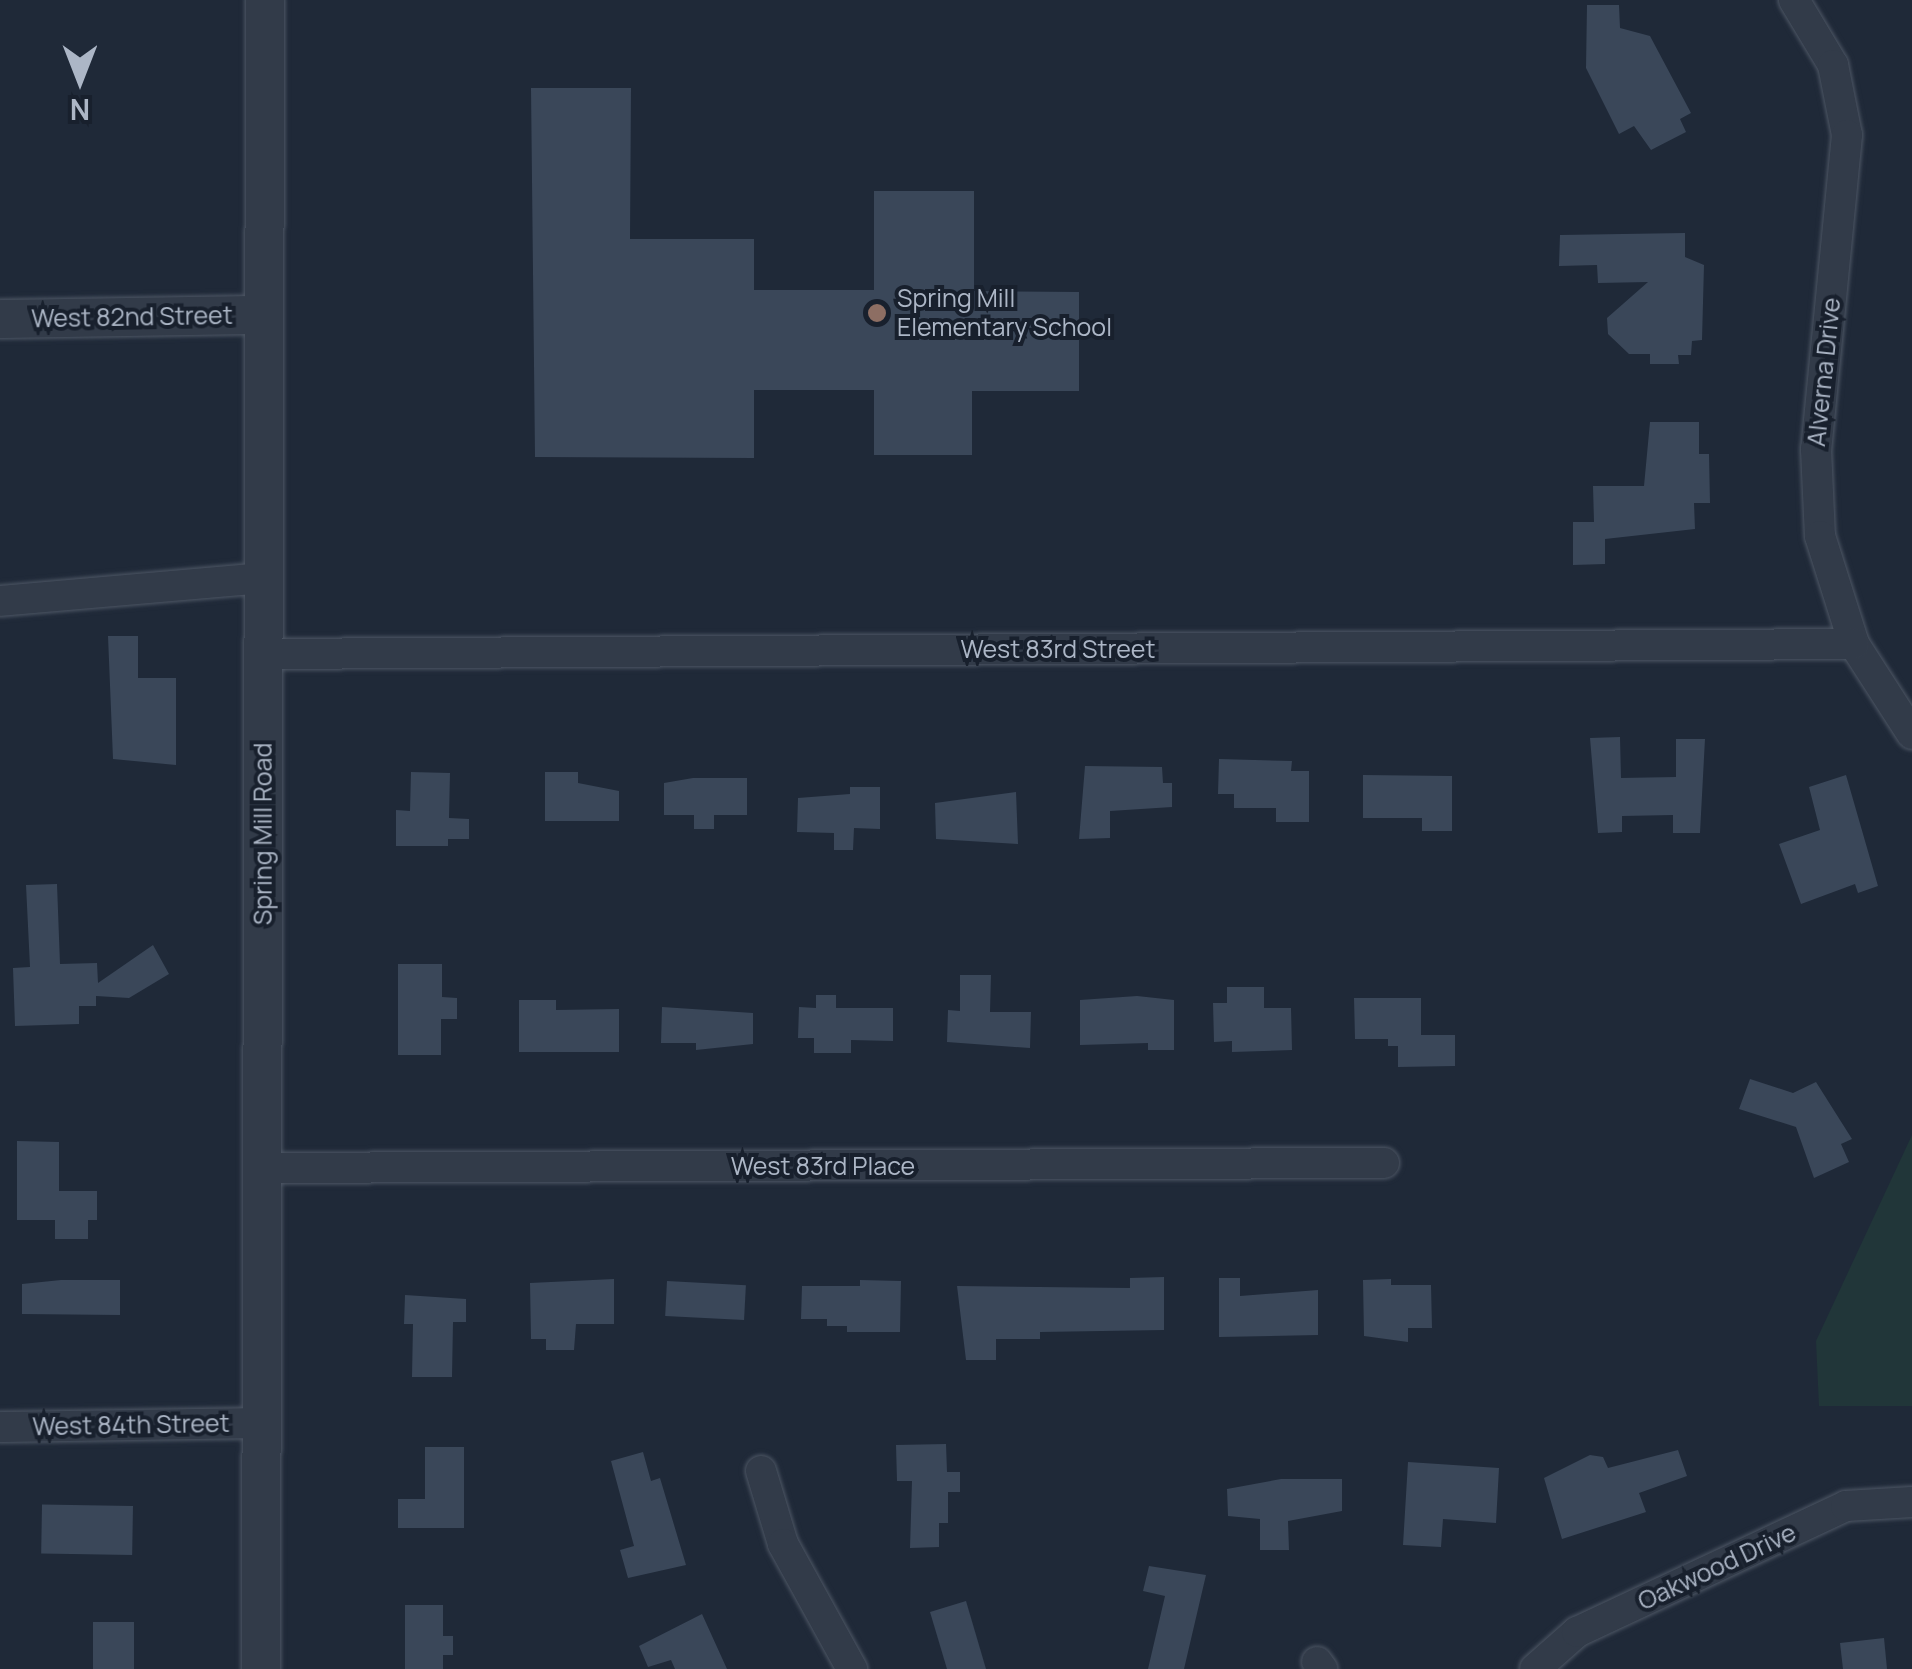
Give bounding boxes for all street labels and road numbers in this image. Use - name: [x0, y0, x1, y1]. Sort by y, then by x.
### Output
- street label: Alverna Drive: [1801, 296, 1847, 448]
- street label: West 82nd Street: [31, 300, 233, 334]
- street label: West 83rd Street: [961, 634, 1155, 664]
- street label: Spring Mill Road: [248, 743, 278, 925]
- street label: West 83rd Place: [731, 1151, 915, 1181]
- street label: West 84th Street: [32, 1408, 230, 1442]
- street label: Oakwood Drive: [1633, 1517, 1801, 1617]

